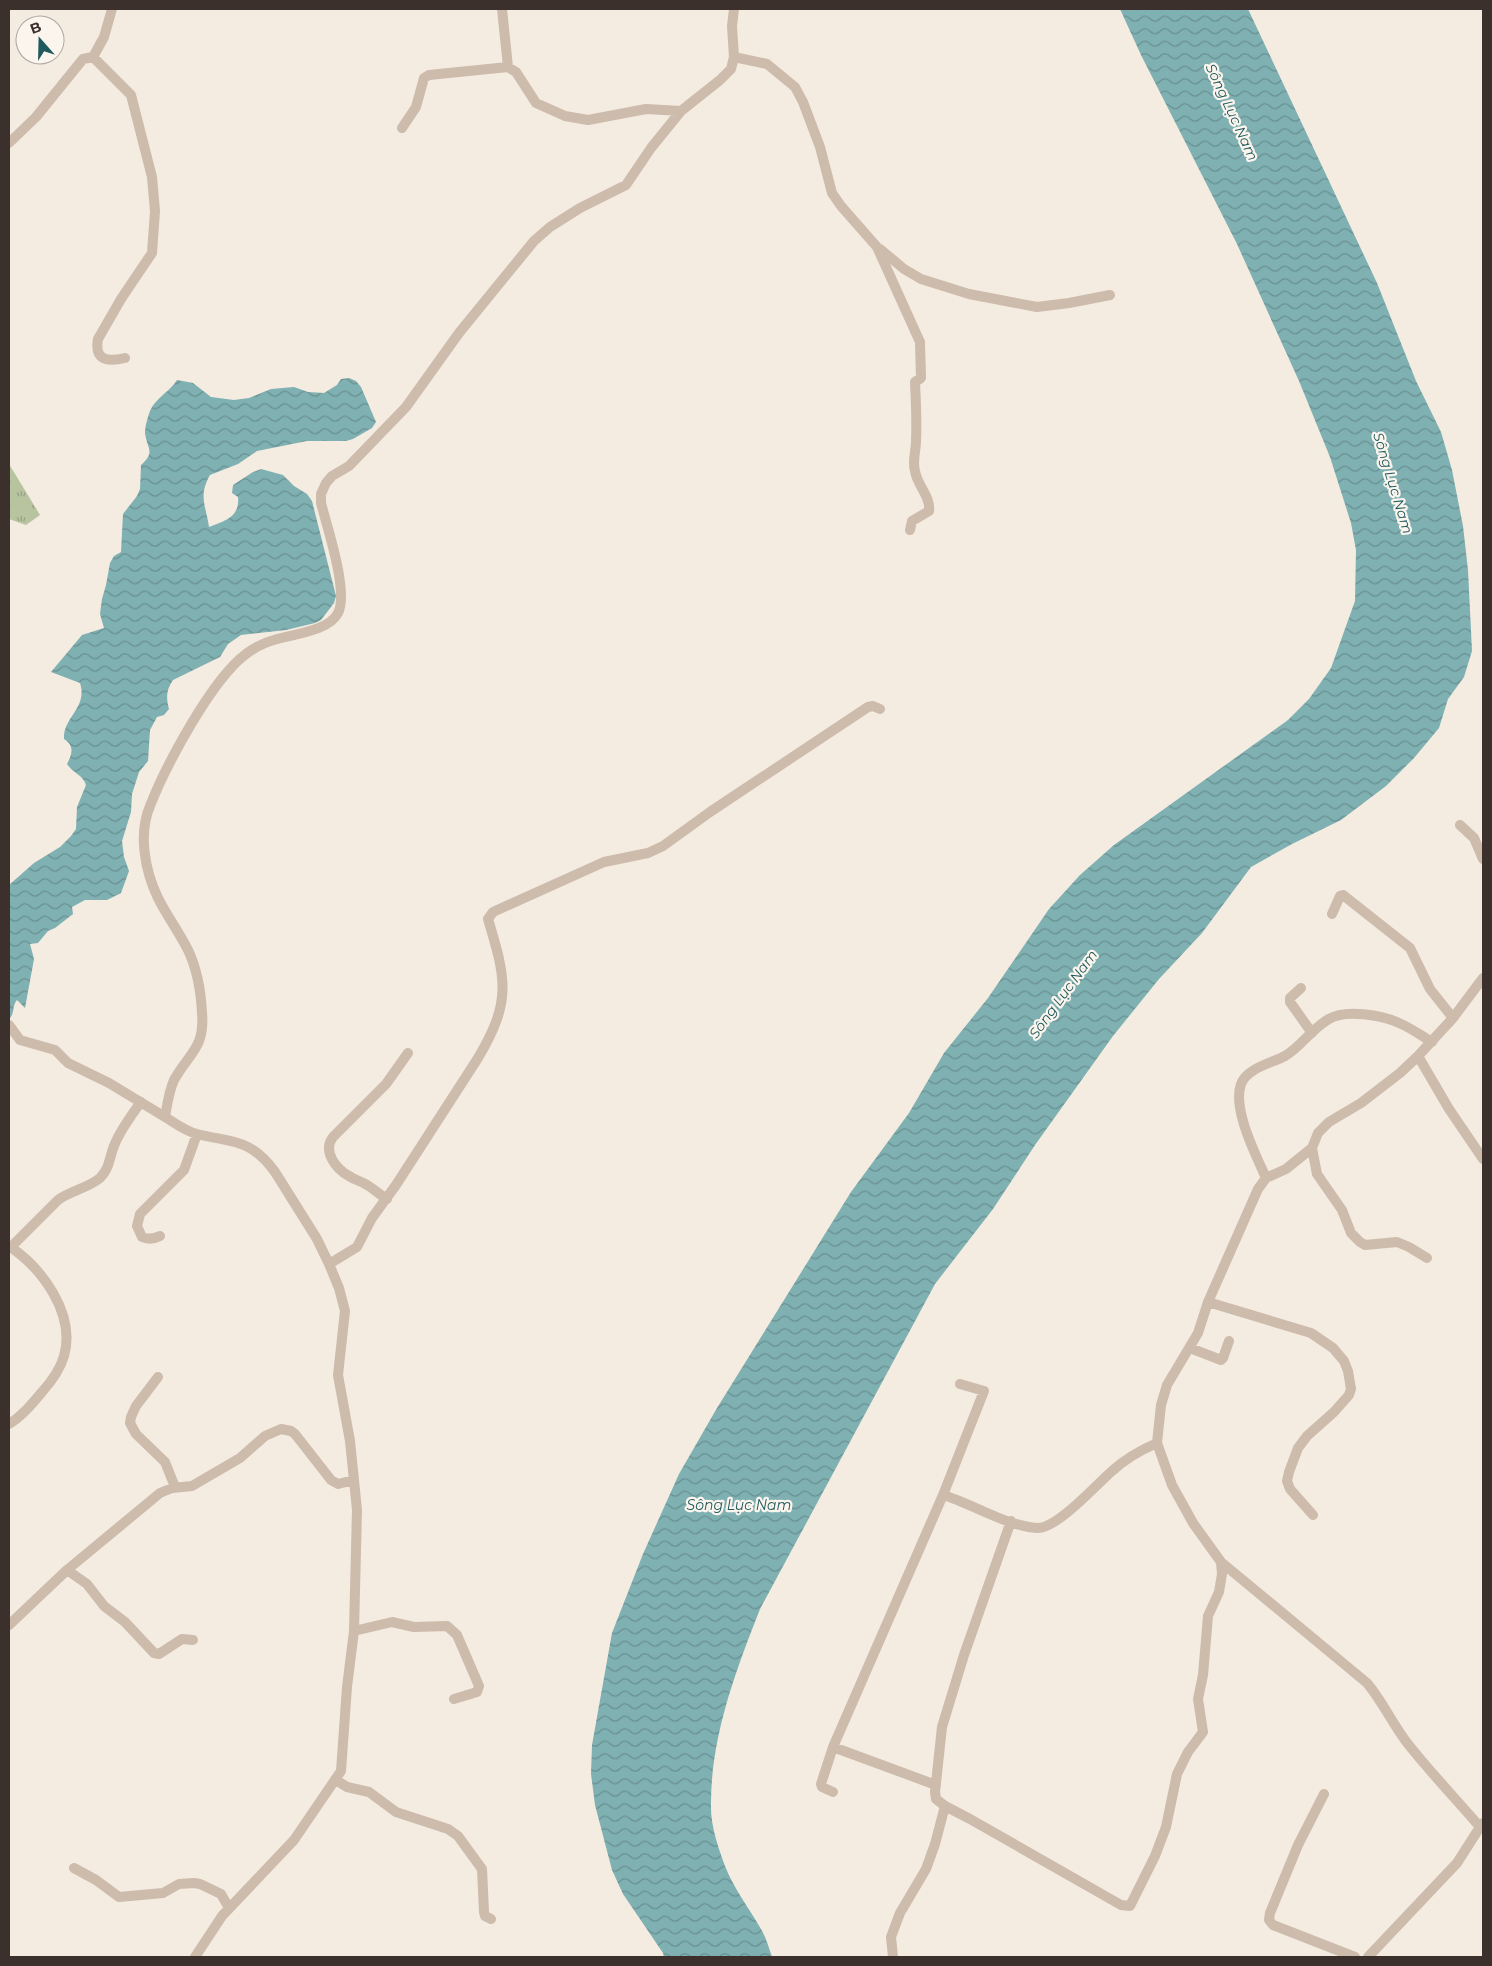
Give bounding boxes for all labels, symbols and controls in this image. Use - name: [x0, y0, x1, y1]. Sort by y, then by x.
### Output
- north arrow: [15, 15, 65, 65]
- text: B: [27, 17, 44, 38]
- water label: Sông Lục Nam: [1202, 61, 1262, 163]
- water label: Sông Lục Nam: [1369, 430, 1417, 536]
- water label: Sông Lục Nam: [1025, 946, 1101, 1042]
- water label: Sông Lục Nam: [687, 1496, 791, 1514]

